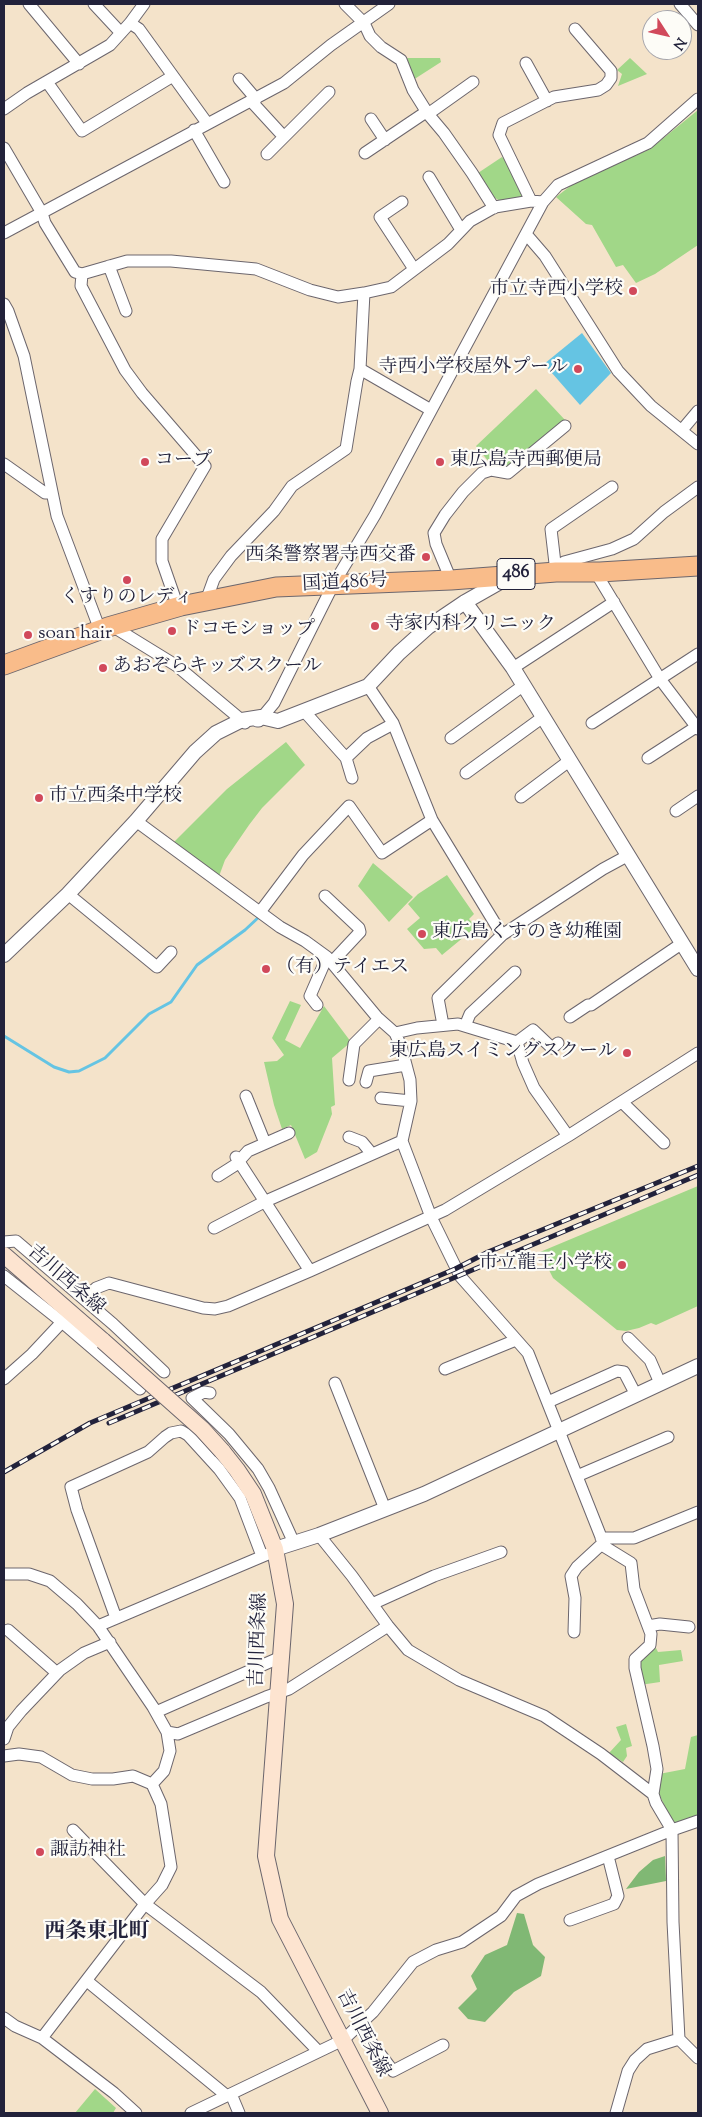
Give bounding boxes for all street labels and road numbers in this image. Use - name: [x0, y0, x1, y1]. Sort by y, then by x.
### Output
- road number: 486: [497, 558, 535, 590]
- street label: 国道486号: [302, 570, 388, 598]
- street label: 吉川西条線: [22, 1241, 108, 1321]
- street label: 吉川西条線: [247, 1592, 273, 1688]
- street label: 吉川西条線: [330, 1987, 394, 2081]

